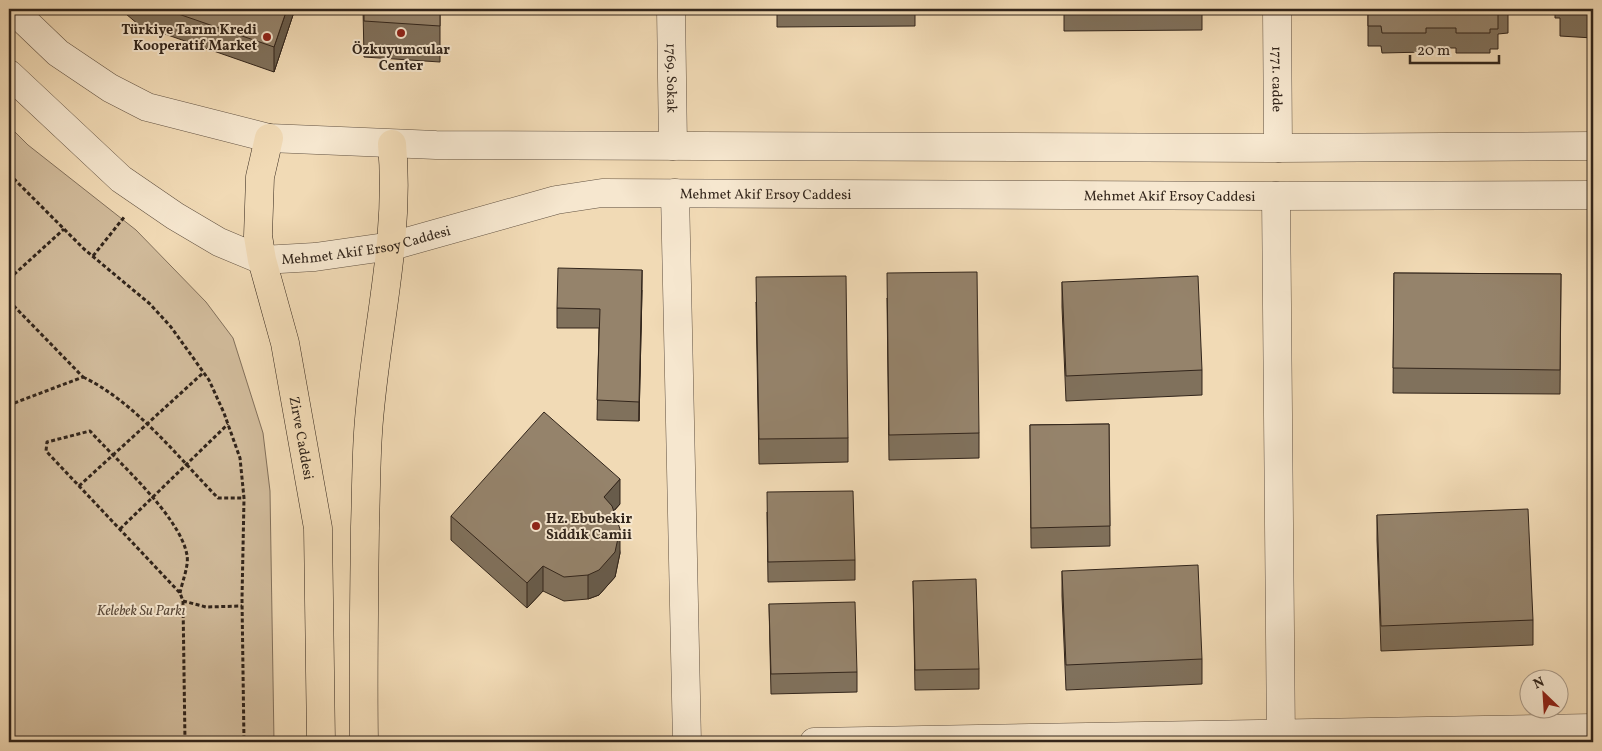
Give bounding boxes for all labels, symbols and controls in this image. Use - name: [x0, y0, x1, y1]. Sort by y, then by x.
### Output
- place label: Türkiye Tarım Kredi Kooperatif Market: [121, 21, 257, 56]
- marker: Özkuyumcular Center: [395, 27, 407, 39]
- marker: Türkiye Tarım Kredi Kooperatif Market: [261, 31, 273, 43]
- scale bar: [1410, 32, 1498, 64]
- place label: Özkuyumcular Center: [352, 40, 450, 76]
- text: 20 m: [1417, 41, 1450, 62]
- street label: 1769. Sokak: [660, 43, 681, 114]
- street label: 1771. cadde: [1266, 46, 1286, 113]
- street label: Mehmet Akif Ersoy Caddesi: [680, 185, 851, 205]
- street label: Mehmet Akif Ersoy Caddesi: [1084, 187, 1255, 207]
- street label: Mehmet Akif Ersoy Caddesi: [281, 222, 453, 270]
- street label: Zirve Caddesi: [284, 395, 317, 481]
- place label: Hz. Ebubekir Sıddık Camii: [546, 510, 632, 545]
- marker: Hz. Ebubekir Sıddık Camii: [530, 520, 542, 532]
- park label: Kelebek Su Parkı: [97, 602, 185, 621]
- north arrow: [1520, 668, 1570, 718]
- text: N: [1531, 673, 1548, 694]

